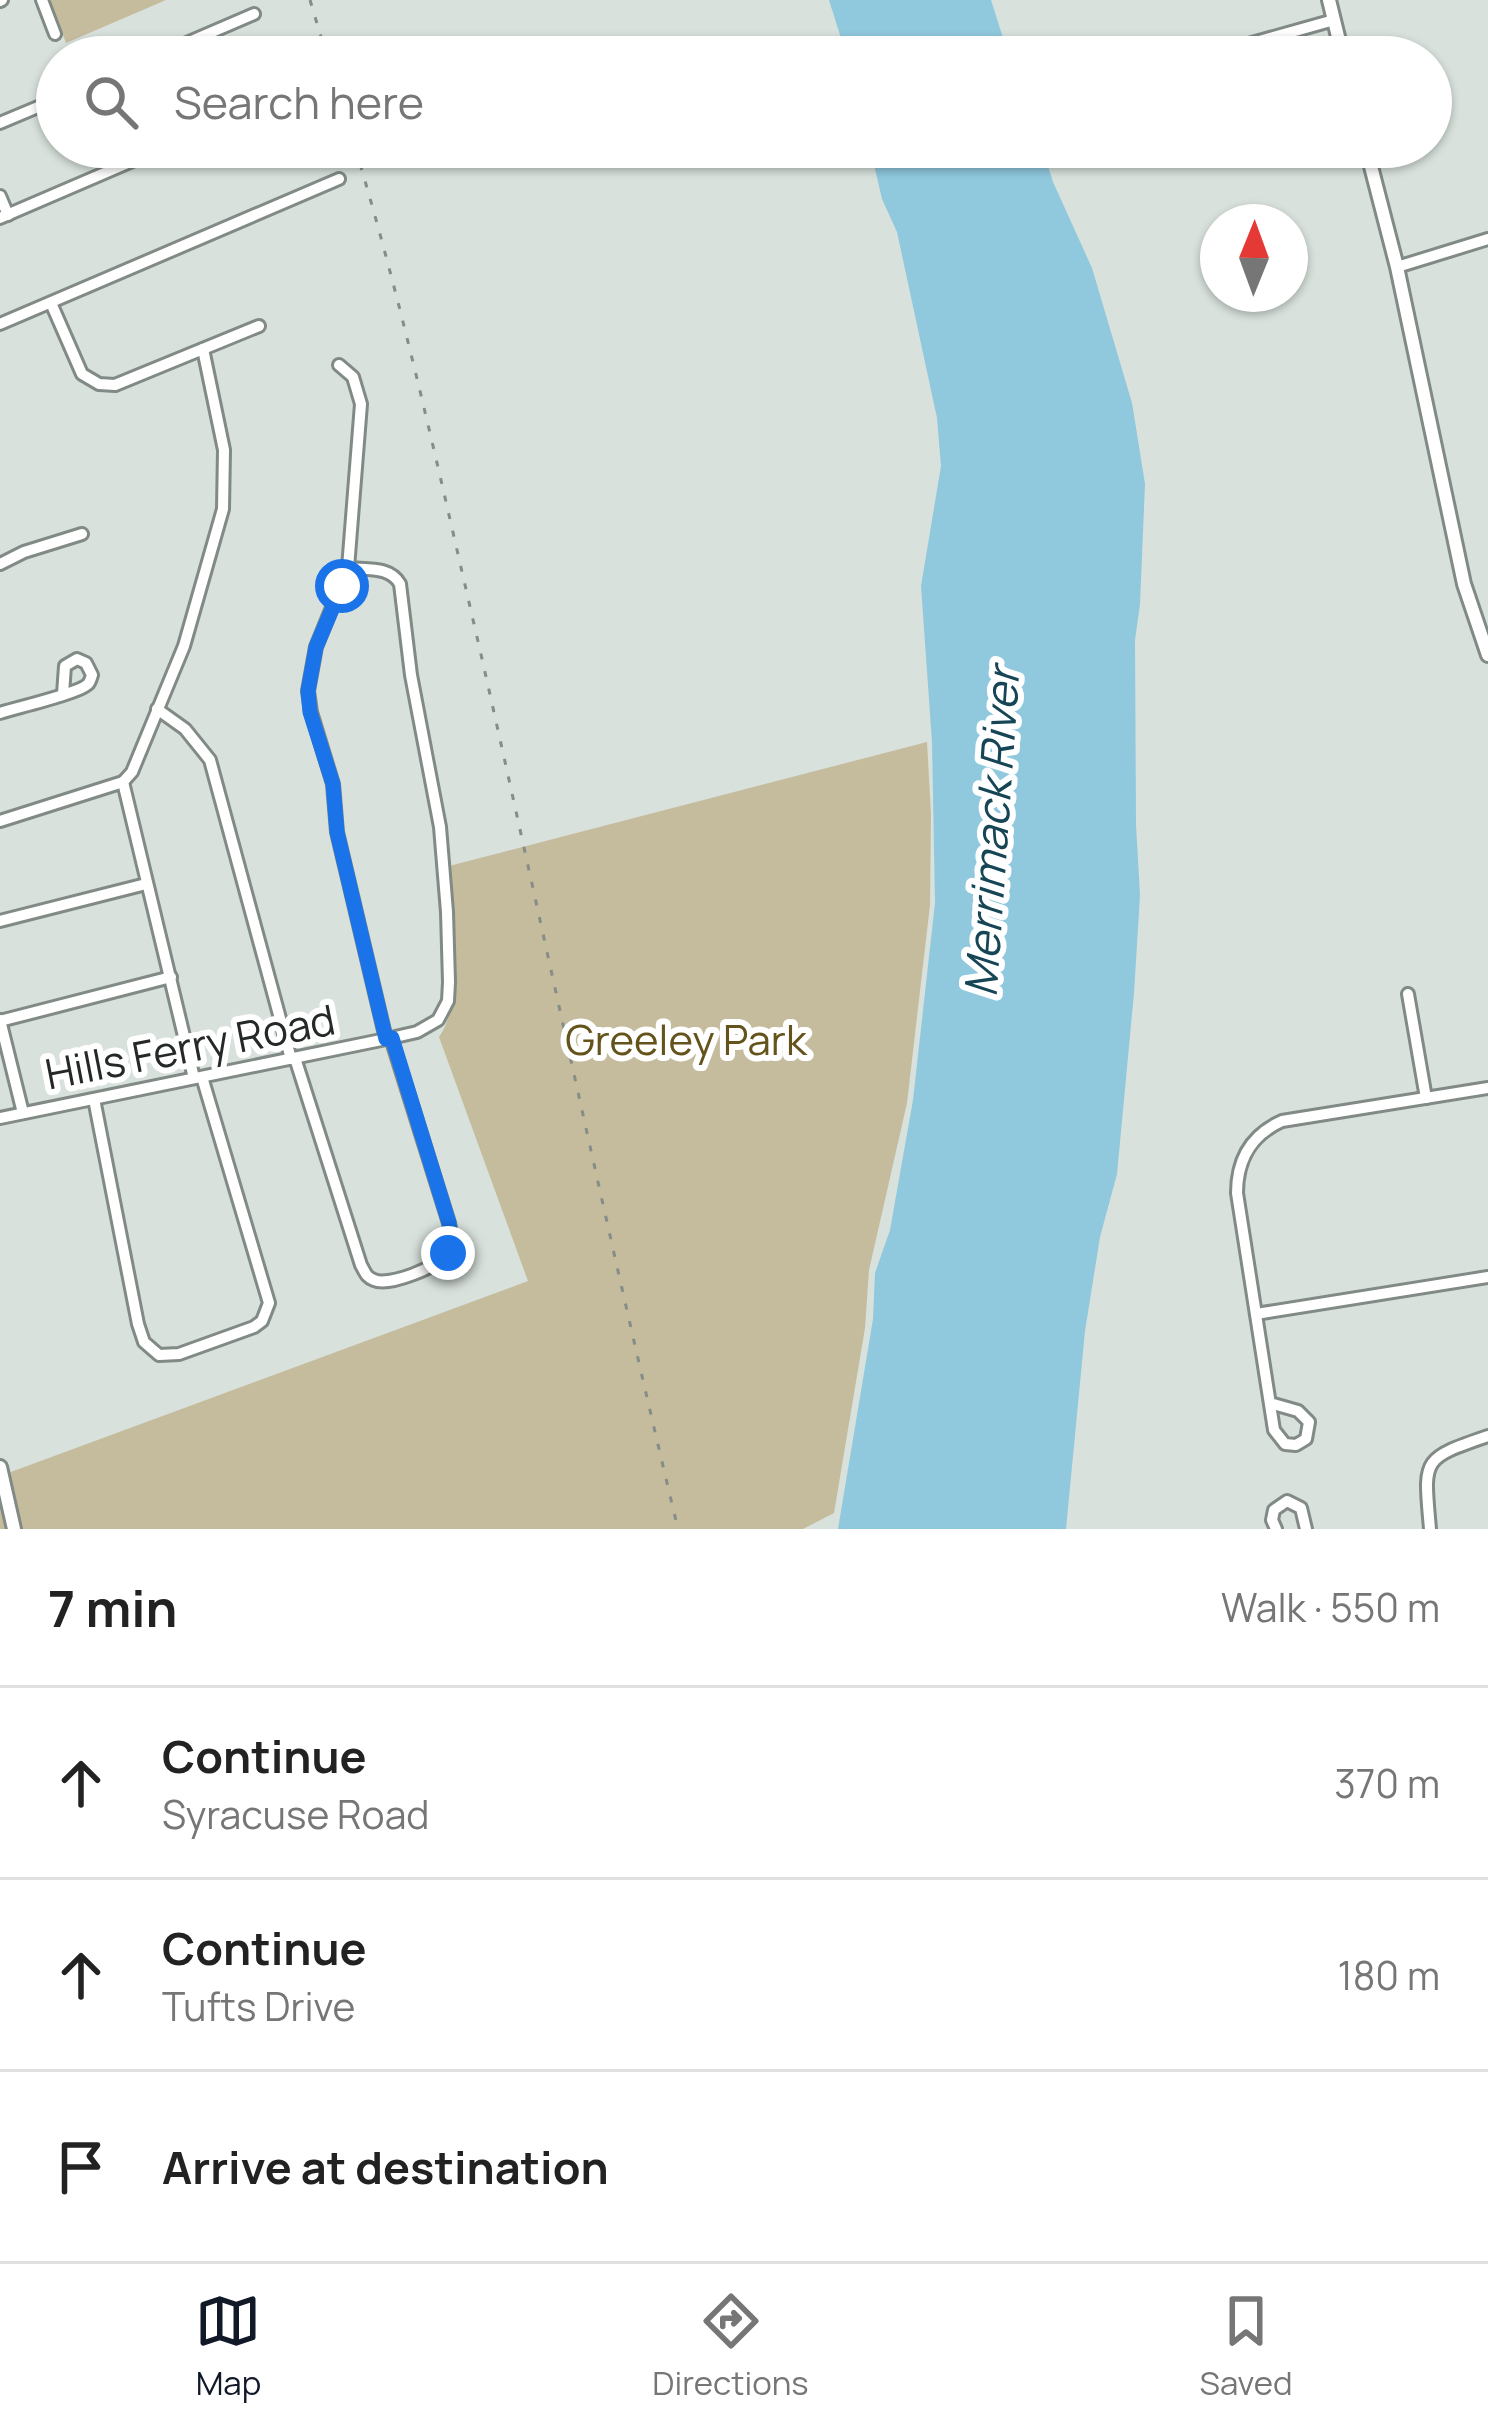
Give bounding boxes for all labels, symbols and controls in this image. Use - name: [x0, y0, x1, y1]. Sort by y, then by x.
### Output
- search box: [36, 36, 1452, 168]
- icon: search: [78, 69, 144, 135]
- text: Search here: [174, 71, 424, 133]
- north arrow: [1200, 204, 1308, 312]
- route start: [315, 559, 369, 613]
- water label: Merrimack River: [949, 660, 1034, 999]
- street label: Hills Ferry Road: [40, 990, 340, 1102]
- park label: Greeley Park: [565, 1010, 808, 1068]
- route end: [421, 1226, 475, 1280]
- text: 7 min: [48, 1573, 177, 1642]
- text: Walk · 550 m: [1221, 1580, 1440, 1634]
- text: Continue: [162, 1725, 367, 1787]
- icon: ahead: [48, 1750, 114, 1816]
- text: 370 m: [1334, 1756, 1440, 1810]
- text: Syracuse Road: [162, 1787, 429, 1841]
- text: Continue: [162, 1917, 367, 1979]
- icon: ahead: [48, 1942, 114, 2008]
- text: 180 m: [1337, 1948, 1440, 2002]
- text: Tufts Drive: [162, 1979, 355, 2033]
- icon: arrive: [48, 2134, 114, 2200]
- text: Arrive at destination: [162, 2136, 609, 2198]
- tab: Map: [195, 2288, 261, 2405]
- tab: Directions: [652, 2288, 809, 2405]
- tab: Saved: [1200, 2288, 1293, 2405]

